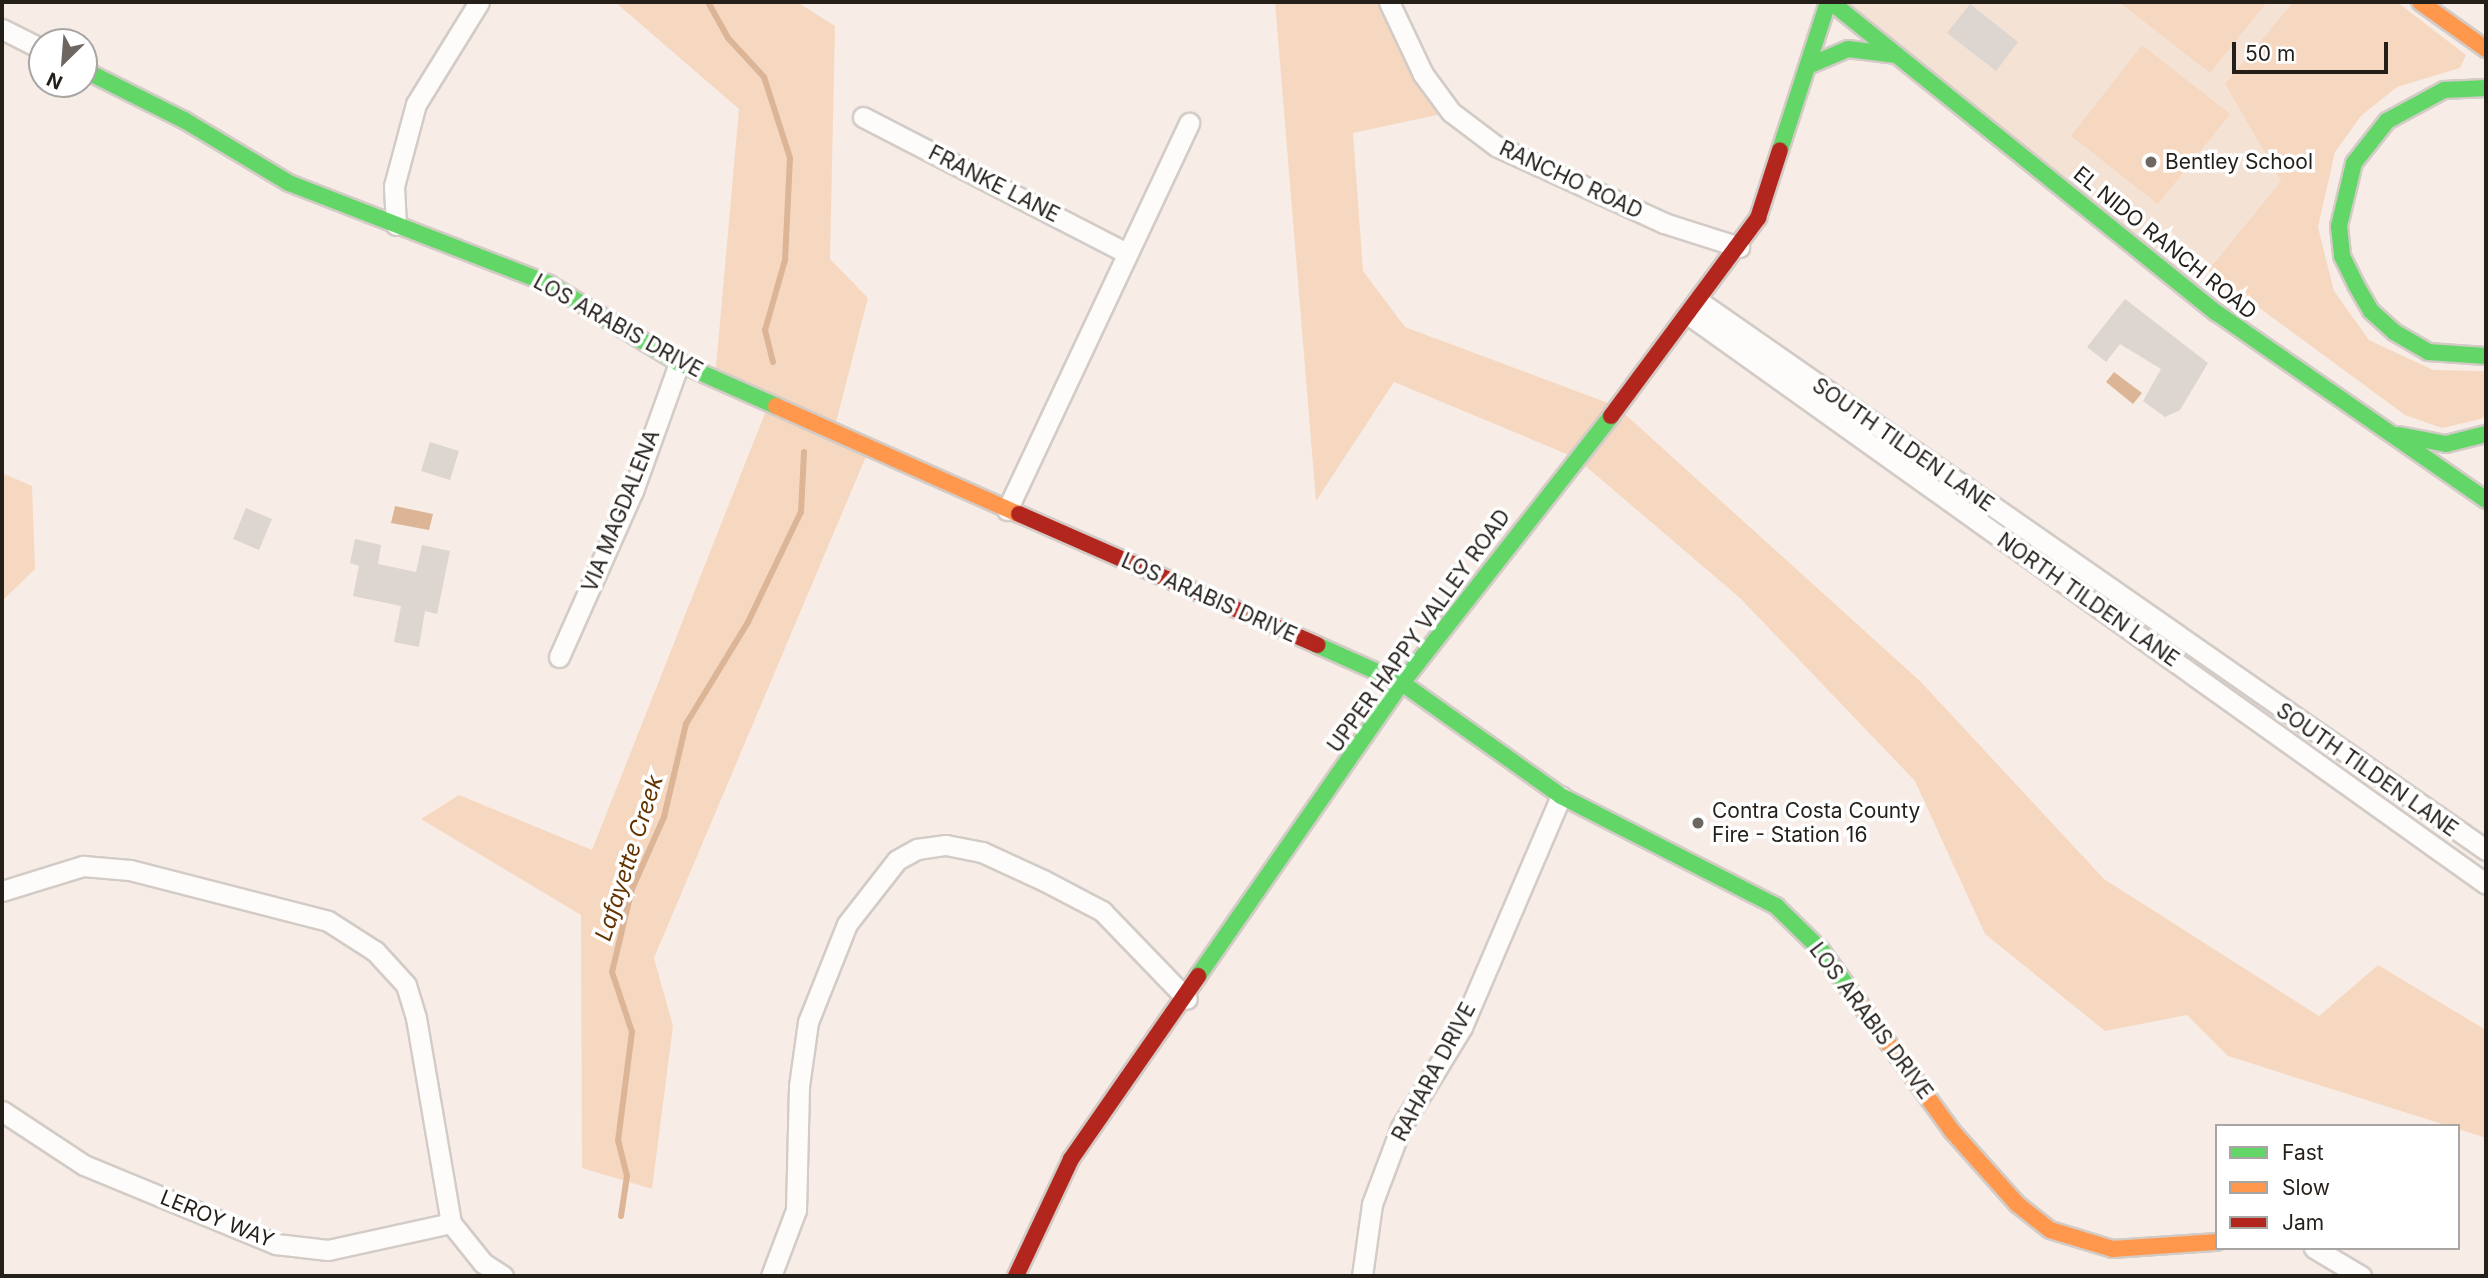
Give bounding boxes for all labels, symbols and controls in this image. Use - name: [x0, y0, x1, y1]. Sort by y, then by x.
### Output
- north arrow: [28, 28, 98, 98]
- scale bar: [2236, 28, 2392, 72]
- text: 50 m: [2245, 41, 2295, 66]
- text: N: [43, 67, 66, 94]
- street label: RANCHO ROAD: [1495, 136, 1647, 224]
- street label: FRANKE LANE: [924, 140, 1064, 228]
- place label: Bentley School: [2165, 149, 2313, 175]
- marker: Bentley School: [2143, 154, 2159, 170]
- street label: EL NIDO RANCH ROAD: [2068, 161, 2262, 325]
- street label: LOS ARABIS DRIVE: [529, 269, 707, 383]
- street label: SOUTH TILDEN LANE: [1807, 373, 1999, 517]
- street label: VIA MAGDALENA: [577, 426, 665, 596]
- street label: UPPER HAPPY VALLEY ROAD: [1322, 505, 1516, 757]
- street label: NORTH TILDEN LANE: [1992, 528, 2184, 672]
- street label: LOS ARABIS DRIVE: [1117, 548, 1301, 648]
- street label: SOUTH TILDEN LANE: [2271, 698, 2463, 842]
- water label: Lafayette Creek: [589, 772, 669, 944]
- place label: Contra Costa County Fire - Station 16: [1712, 798, 1920, 848]
- marker: Contra Costa County Fire - Station 16: [1690, 815, 1706, 831]
- street label: LOS ARABIS DRIVE: [1804, 938, 1938, 1104]
- street label: RAHARA DRIVE: [1387, 998, 1481, 1146]
- legend: [2215, 1124, 2460, 1250]
- text: Fast: [2282, 1140, 2324, 1165]
- text: Slow: [2282, 1175, 2330, 1200]
- street label: LEROY WAY: [157, 1185, 277, 1253]
- text: Jam: [2282, 1210, 2324, 1235]

